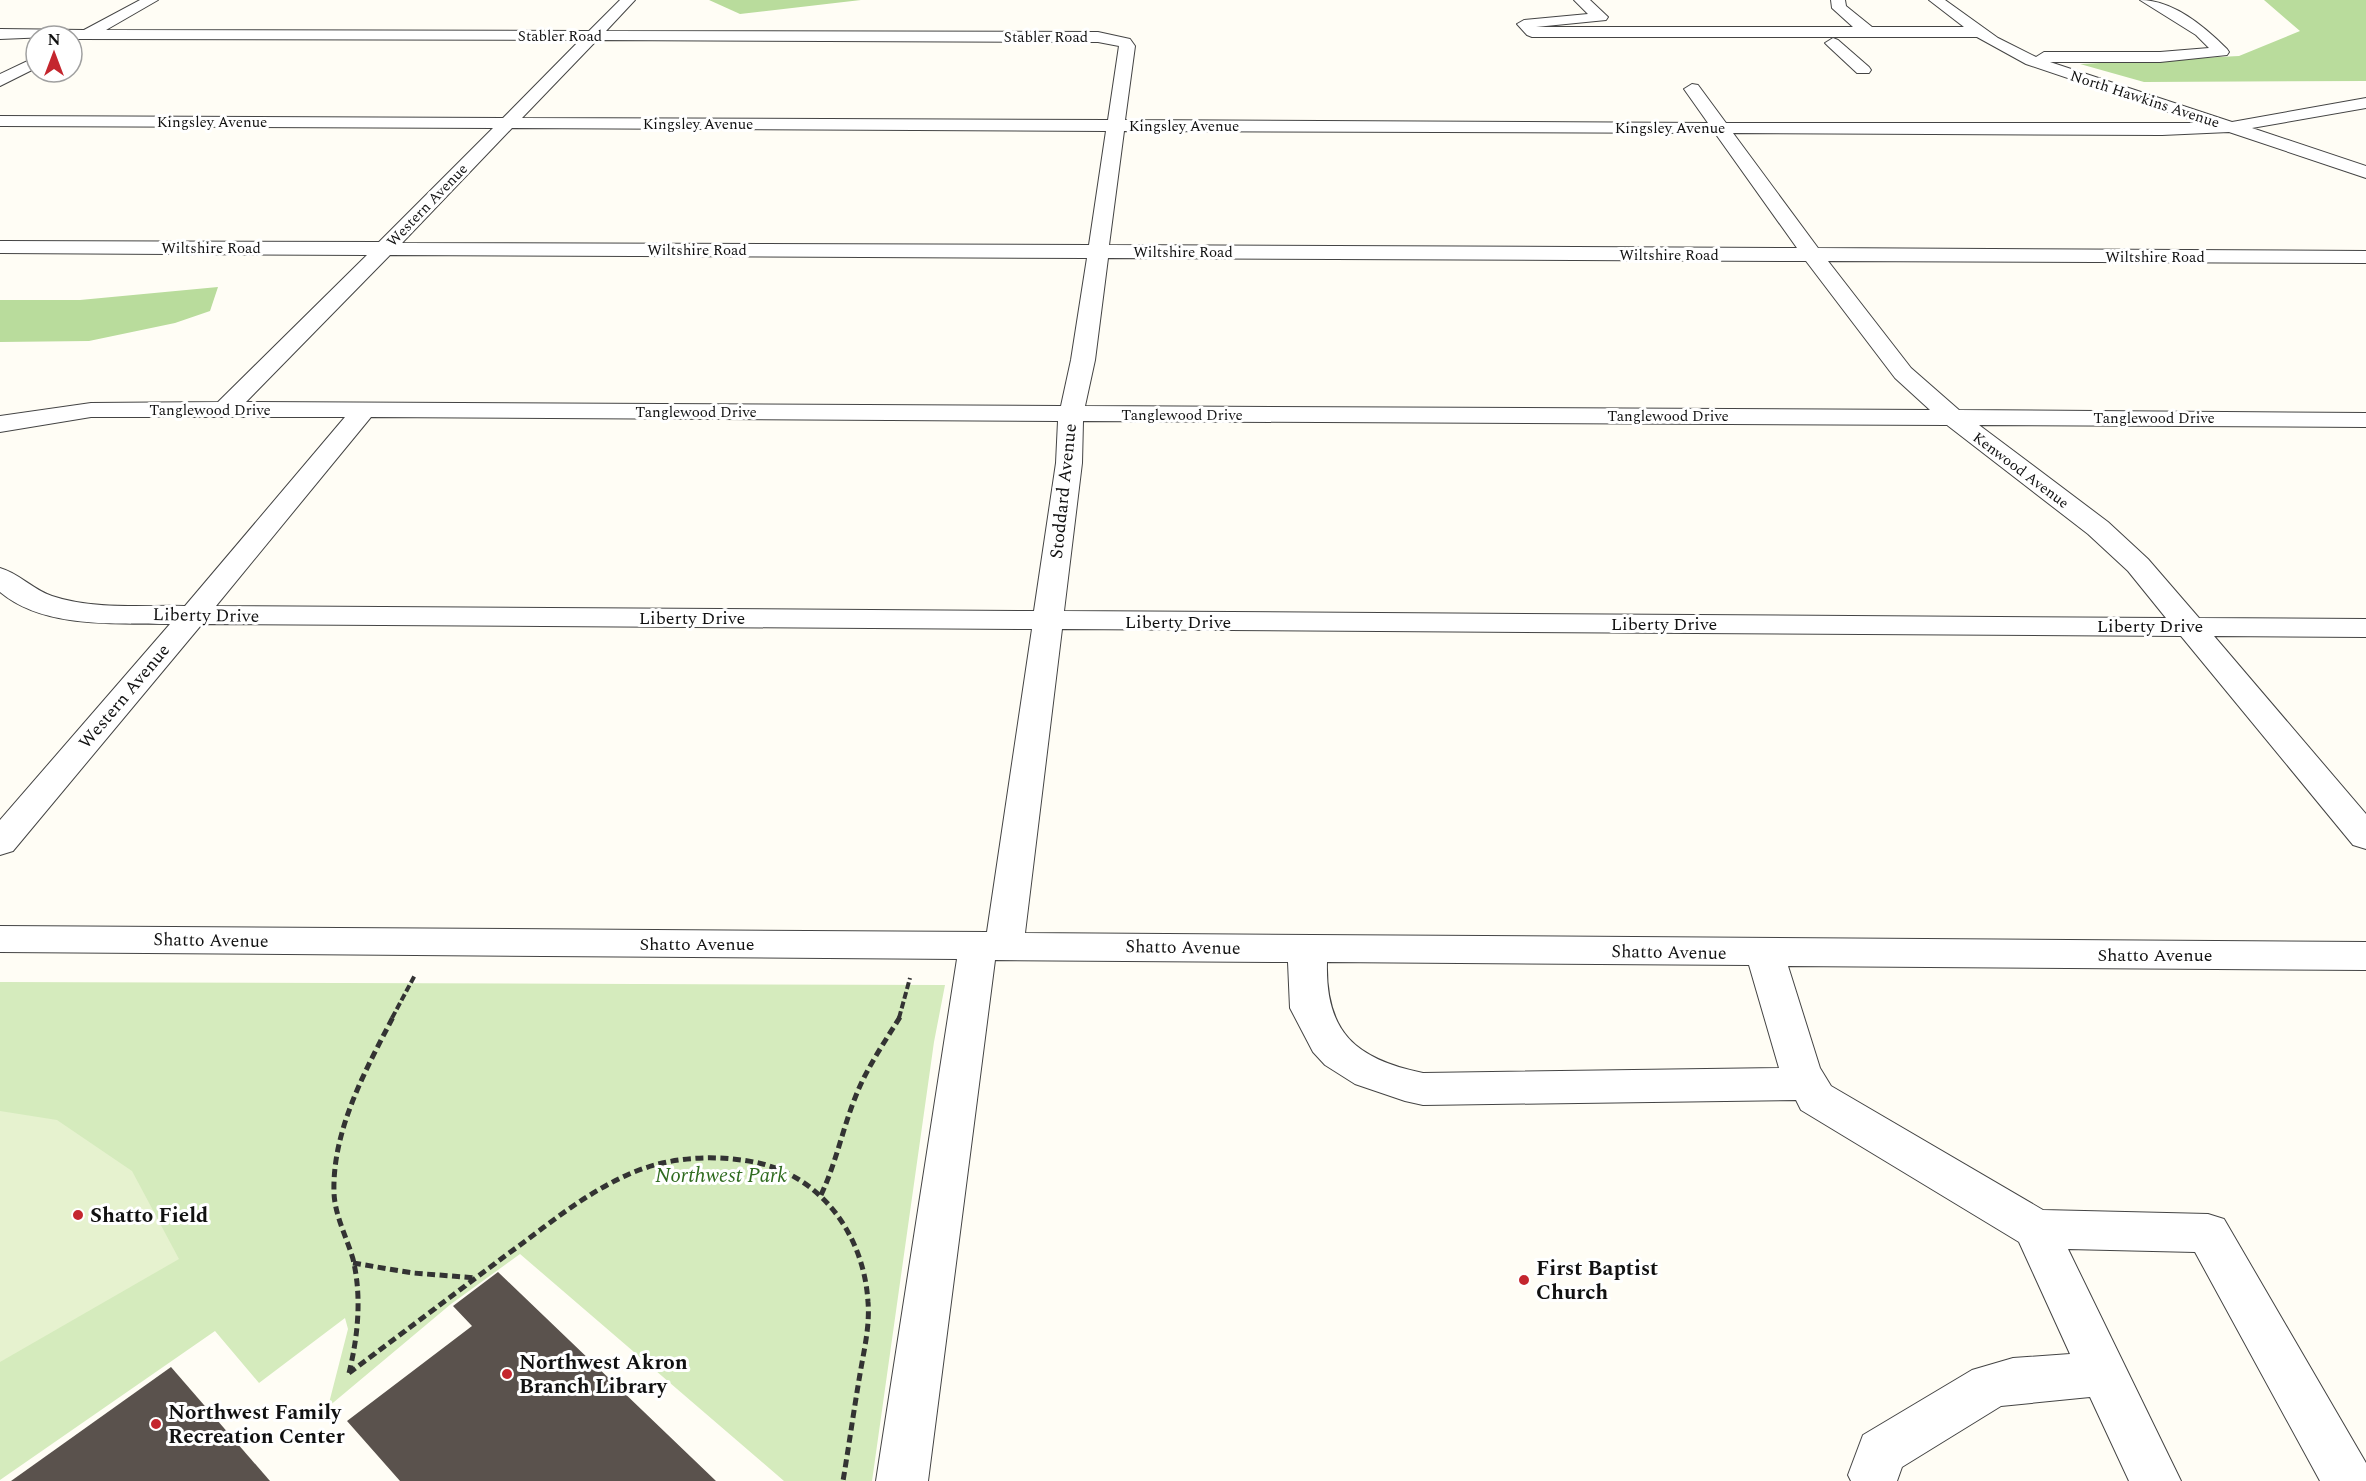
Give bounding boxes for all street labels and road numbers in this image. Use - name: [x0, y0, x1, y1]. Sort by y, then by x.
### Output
- street label: Stabler Road: [518, 25, 602, 48]
- street label: Stabler Road: [1004, 26, 1088, 49]
- street label: North Hawkins Avenue: [2067, 64, 2223, 134]
- street label: Kingsley Avenue: [157, 111, 267, 134]
- street label: Kingsley Avenue: [643, 113, 753, 136]
- street label: Kingsley Avenue: [1129, 115, 1239, 138]
- street label: Kingsley Avenue: [1615, 117, 1725, 140]
- street label: Western Avenue: [381, 158, 473, 252]
- street label: Wiltshire Road: [161, 237, 261, 260]
- street label: Wiltshire Road: [647, 239, 747, 262]
- street label: Wiltshire Road: [1133, 241, 1233, 264]
- street label: Wiltshire Road: [1619, 244, 1719, 267]
- street label: Wiltshire Road: [2105, 246, 2205, 269]
- street label: Tanglewood Drive: [149, 399, 271, 422]
- street label: Tanglewood Drive: [635, 401, 757, 424]
- street label: Tanglewood Drive: [1121, 404, 1243, 427]
- street label: Tanglewood Drive: [1607, 405, 1729, 428]
- street label: Tanglewood Drive: [2093, 407, 2215, 430]
- street label: Stoddard Avenue: [1043, 422, 1084, 560]
- street label: Kenwood Avenue: [1968, 426, 2074, 514]
- street label: Liberty Drive: [152, 601, 260, 630]
- street label: Liberty Drive: [639, 605, 745, 632]
- street label: Liberty Drive: [1125, 609, 1231, 636]
- street label: Liberty Drive: [1611, 611, 1717, 638]
- street label: Liberty Drive: [2097, 613, 2203, 640]
- street label: Western Avenue: [72, 638, 177, 755]
- street label: Shatto Avenue: [153, 926, 269, 955]
- street label: Shatto Avenue: [639, 931, 755, 958]
- street label: Shatto Avenue: [1125, 933, 1241, 962]
- street label: Shatto Avenue: [1611, 938, 1727, 967]
- street label: Shatto Avenue: [2097, 942, 2213, 969]

